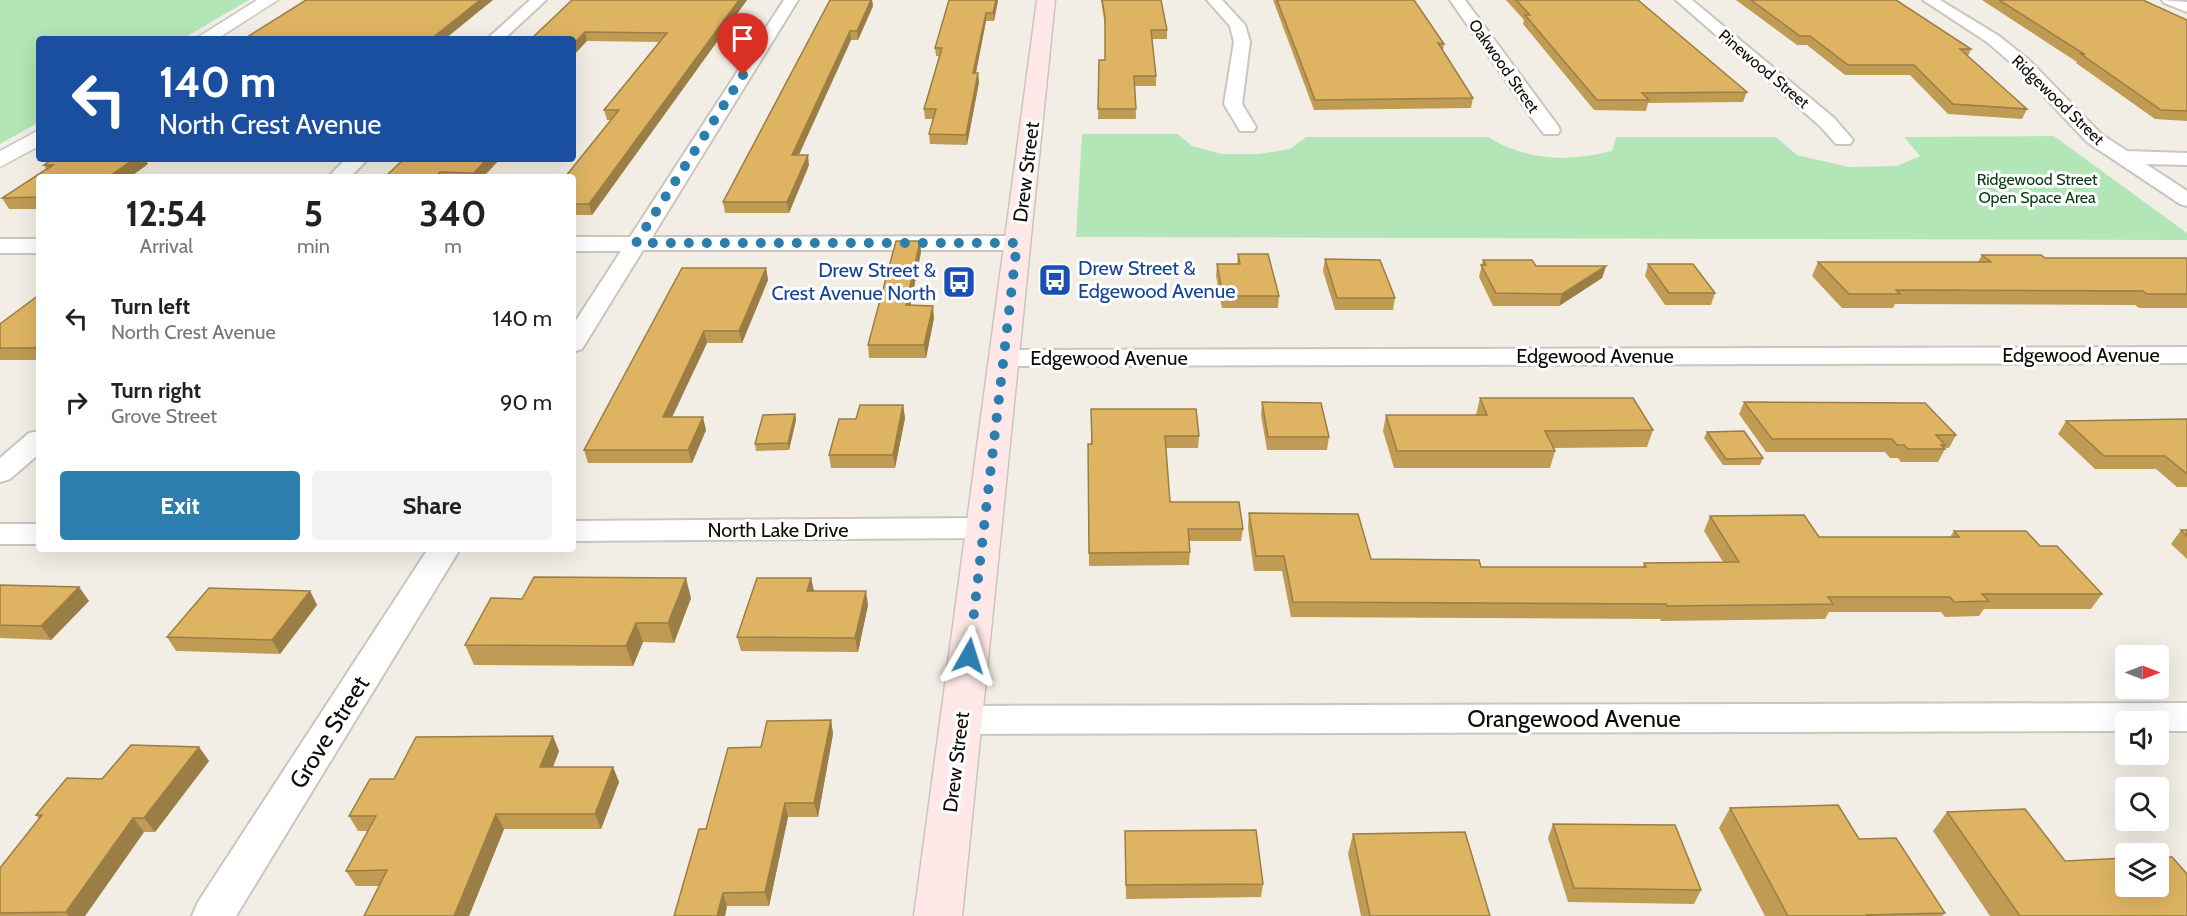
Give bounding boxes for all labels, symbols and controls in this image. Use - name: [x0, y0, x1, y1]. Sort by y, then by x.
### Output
- pin: [717, 13, 768, 75]
- street label: Oakwood Street: [1465, 16, 1544, 117]
- icon: arrive: [726, 22, 759, 55]
- street label: Pinewood Street: [1715, 26, 1814, 113]
- street label: Ridgewood Street: [2008, 51, 2108, 149]
- text: 140 m: [159, 56, 276, 108]
- icon: left: [60, 60, 138, 138]
- text: North Crest Avenue: [159, 108, 381, 141]
- street label: Drew Street: [1008, 120, 1044, 224]
- park label: Ridgewood Street Open Space Area: [1977, 170, 2098, 207]
- text: 12:54: [125, 191, 207, 235]
- text: 5: [304, 191, 323, 235]
- text: 340: [419, 191, 487, 235]
- text: Arrival: [140, 234, 193, 258]
- text: min: [297, 234, 330, 258]
- text: m: [444, 234, 462, 258]
- place label: Drew Street & Edgewood Avenue: [1078, 256, 1235, 303]
- place label: Drew Street & Crest Avenue North: [771, 258, 936, 305]
- bus stop icon: Drew Street & Edgewood Avenue: [1037, 262, 1073, 298]
- bus stop icon: Drew Street & Crest Avenue North: [941, 264, 977, 300]
- text: Turn left: [111, 293, 190, 320]
- icon: left: [60, 302, 93, 335]
- text: 140 m: [493, 305, 552, 332]
- text: North Crest Avenue: [111, 320, 276, 344]
- street label: Edgewood Avenue: [2002, 343, 2160, 367]
- street label: Edgewood Avenue: [1516, 344, 1674, 368]
- street label: Edgewood Avenue: [1030, 346, 1188, 370]
- text: Turn right: [111, 377, 201, 404]
- icon: right: [60, 386, 93, 419]
- text: 90 m: [500, 389, 552, 416]
- text: Grove Street: [111, 404, 217, 428]
- button: Exit: [60, 471, 300, 540]
- button: Share: [312, 471, 552, 540]
- street label: North Lake Drive: [708, 518, 848, 542]
- position arrow: [937, 624, 1001, 688]
- north arrow: [2115, 645, 2169, 699]
- map controls: [2115, 645, 2169, 897]
- street label: Grove Street: [283, 670, 375, 794]
- street label: Orangewood Avenue: [1467, 704, 1681, 733]
- street label: Drew Street: [938, 710, 974, 814]
- button: sound: [2115, 711, 2169, 765]
- button: search: [2115, 777, 2169, 831]
- button: layers: [2115, 843, 2169, 897]

